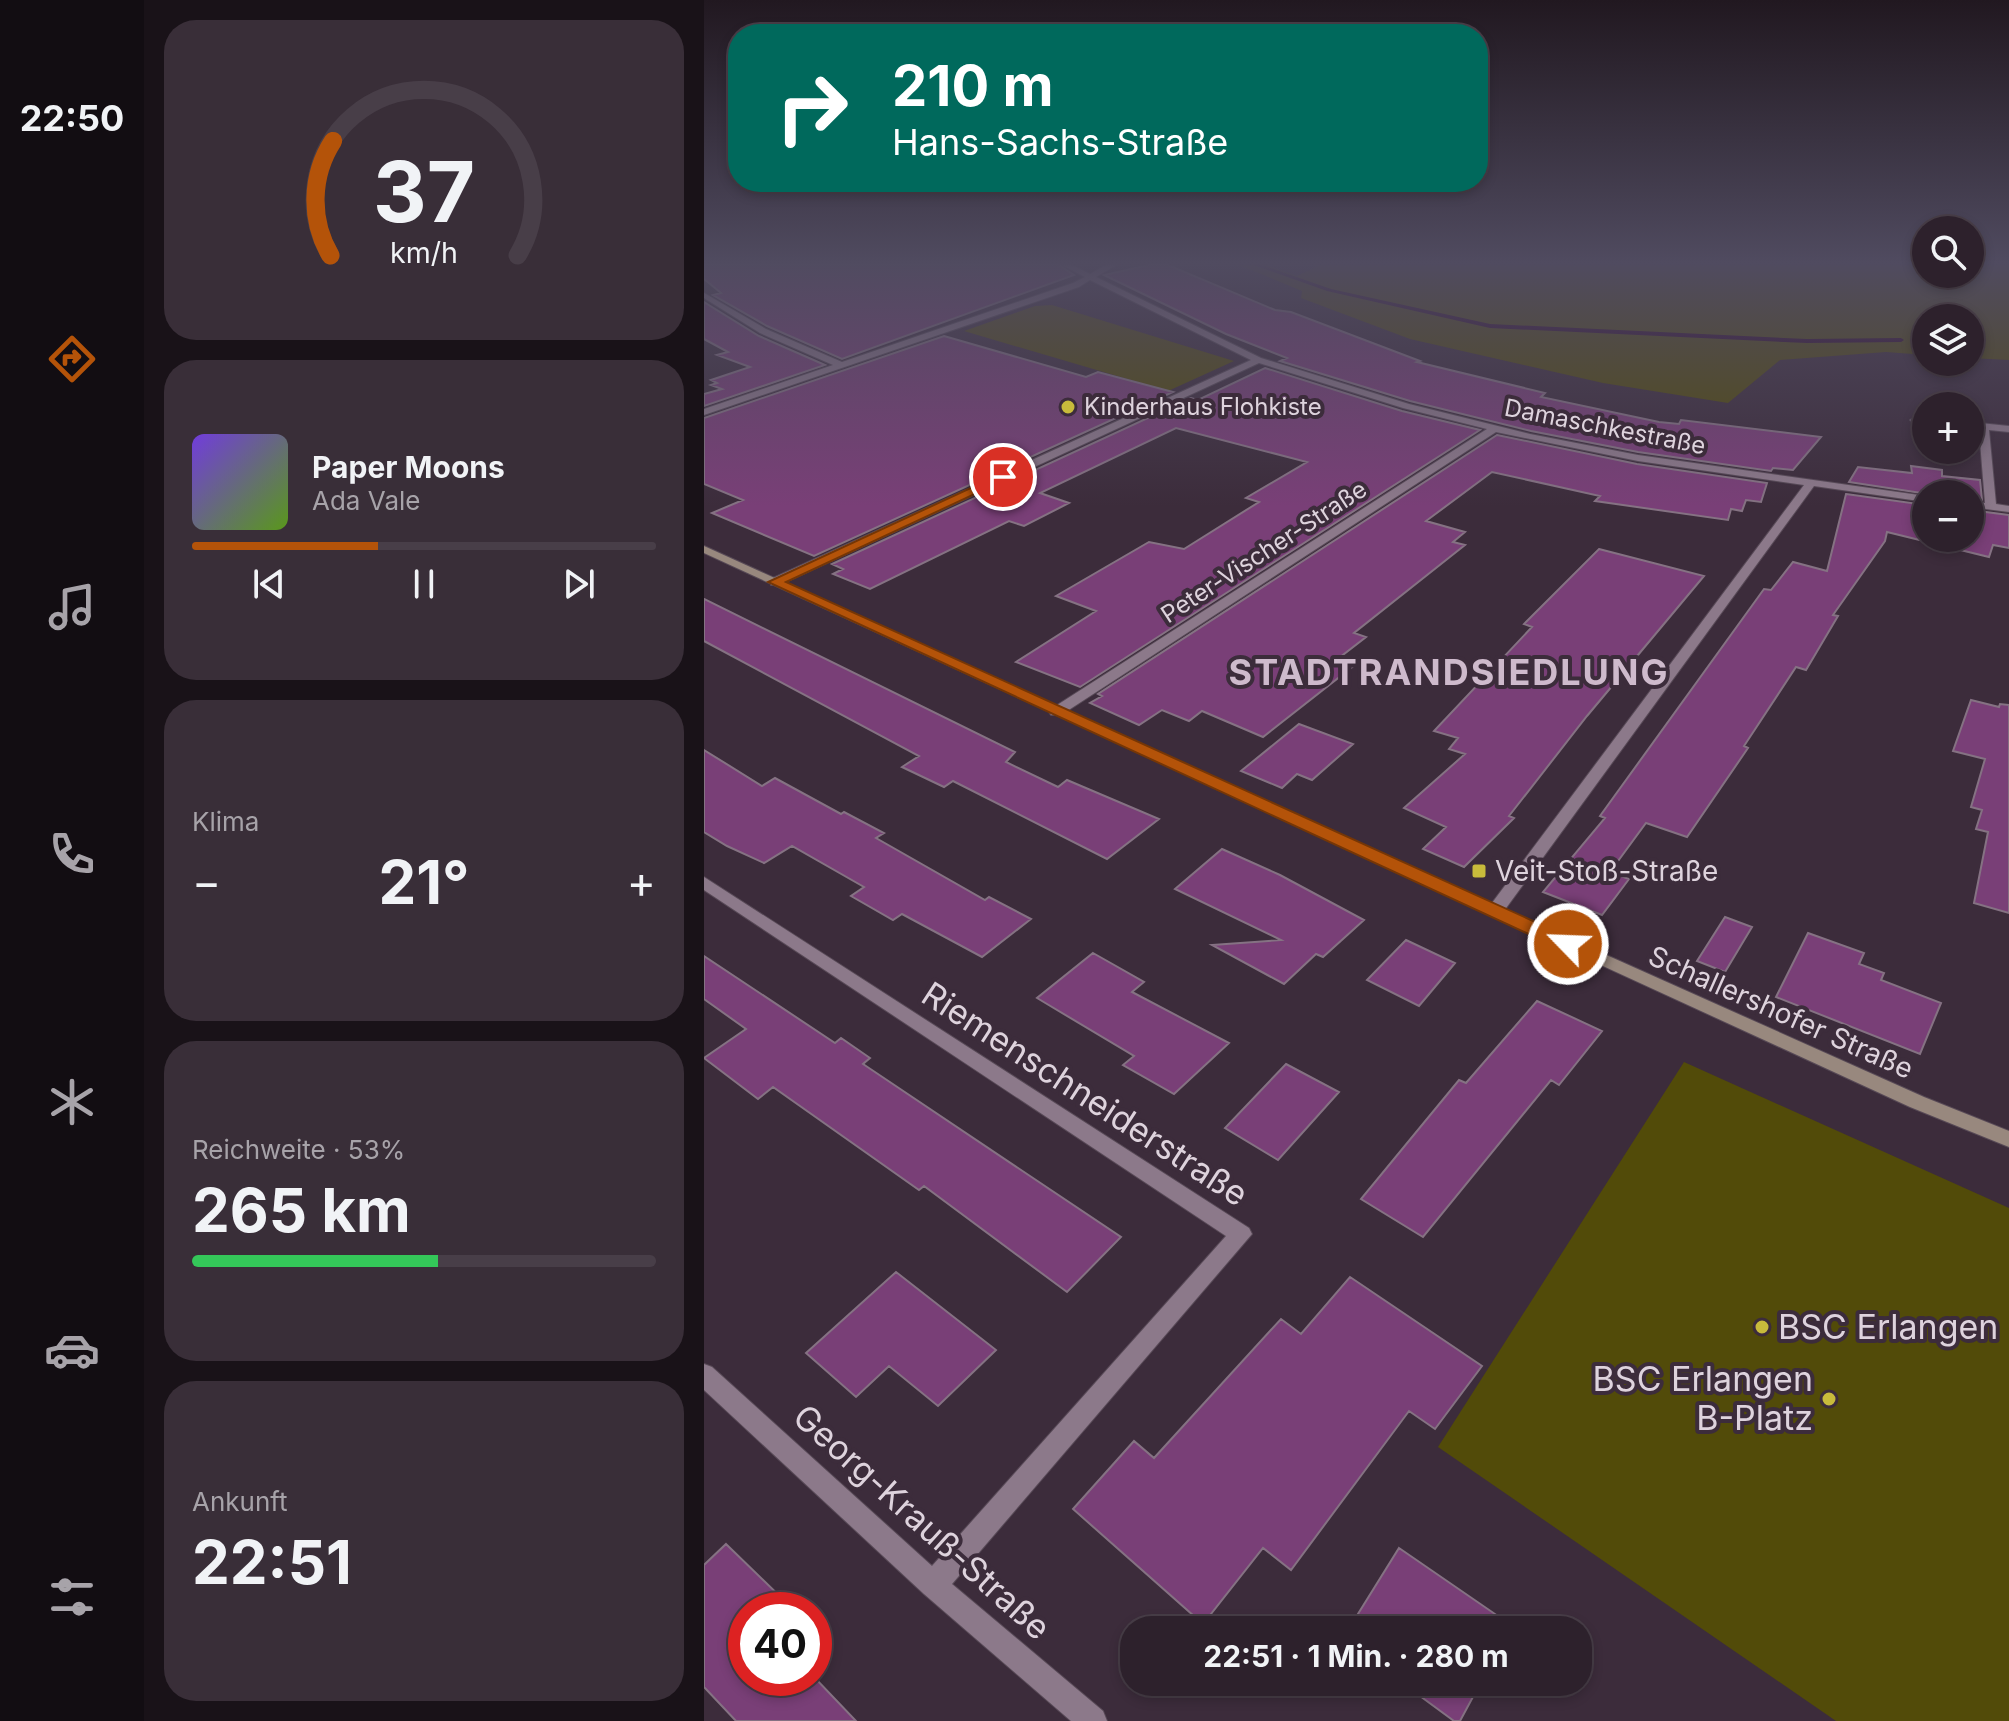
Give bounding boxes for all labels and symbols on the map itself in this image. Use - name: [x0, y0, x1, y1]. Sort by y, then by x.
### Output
- place label: Kinderhaus Flohkiste: [1084, 392, 1322, 421]
- street label: Damaschkestraße: [1502, 393, 1708, 460]
- marker: Kinderhaus Flohkiste: [1059, 398, 1077, 416]
- pin: [969, 443, 1037, 511]
- street label: Peter-Vischer-Straße: [1155, 474, 1372, 629]
- district label: STADTRANDSIEDLUNG: [1229, 650, 1669, 694]
- place label: Veit-Stoß-Straße: [1495, 854, 1718, 888]
- marker: Veit-Stoß-Straße: [1470, 862, 1488, 880]
- position arrow: [1526, 902, 1610, 986]
- street label: Schallershofer Straße: [1643, 938, 1919, 1086]
- street label: Riemenschneiderstraße: [915, 973, 1256, 1214]
- place label: BSC Erlangen: [1778, 1306, 1998, 1347]
- marker: BSC Erlangen: [1753, 1318, 1771, 1336]
- place label: BSC Erlangen B-Platz: [1593, 1358, 1813, 1438]
- marker: BSC Erlangen B-Platz: [1820, 1390, 1838, 1408]
- street label: Georg-Krauß-Straße: [785, 1396, 1059, 1648]
- speed limit sign: 40: [728, 1592, 832, 1696]

